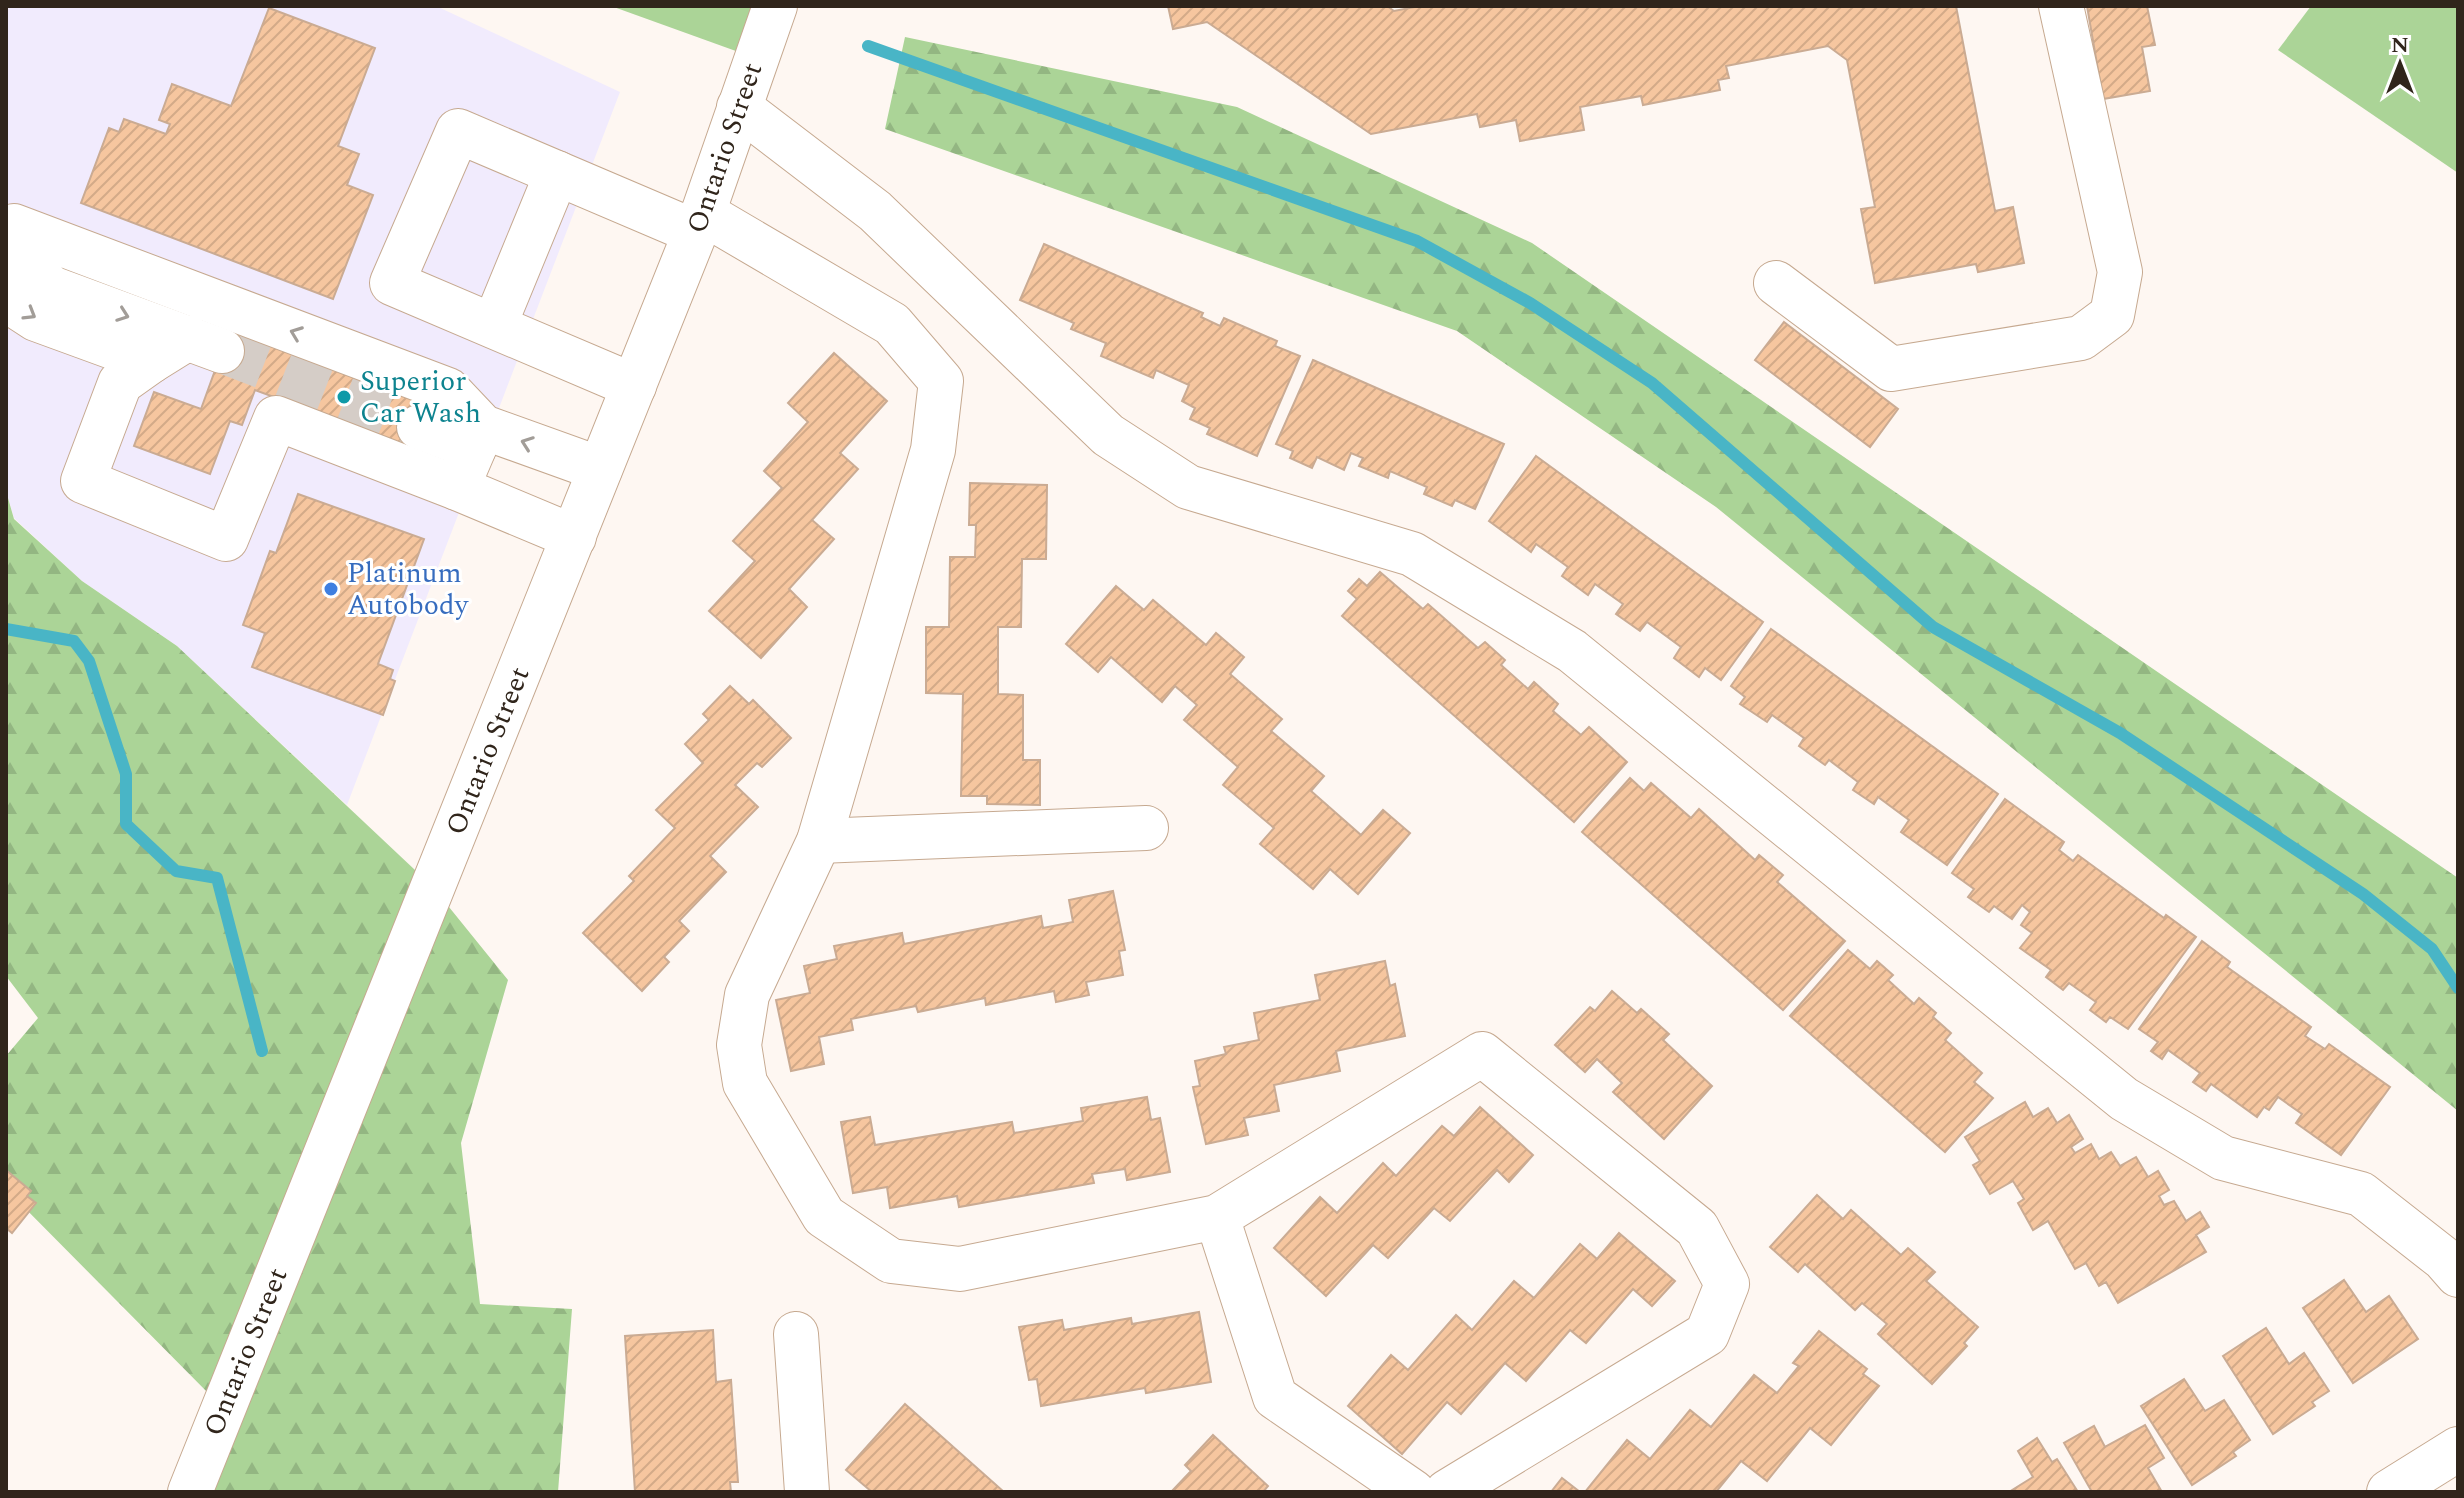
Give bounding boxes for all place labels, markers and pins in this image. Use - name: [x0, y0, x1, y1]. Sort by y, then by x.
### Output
- place label: Superior Car Wash: [360, 360, 481, 435]
- marker: Superior Car Wash: [335, 388, 353, 406]
- place label: Platinum Autobody: [347, 552, 470, 627]
- marker: Platinum Autobody: [322, 580, 340, 598]

